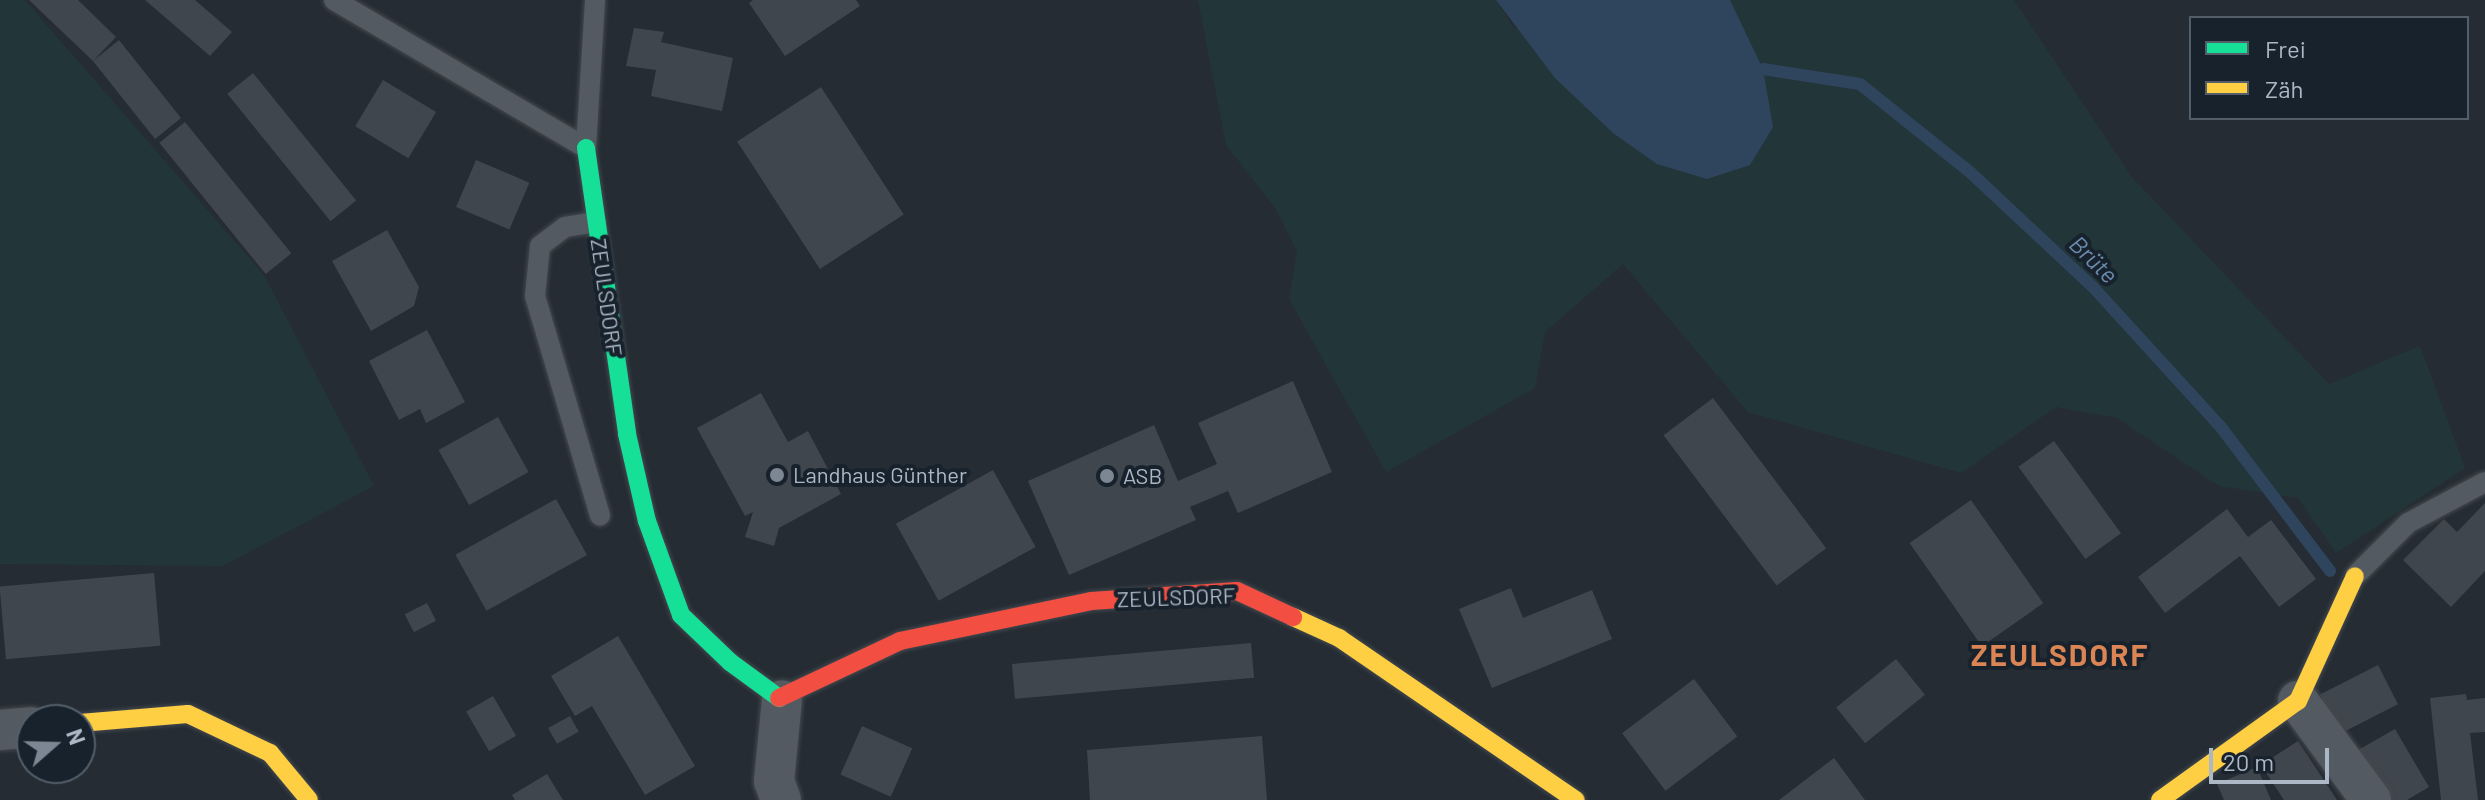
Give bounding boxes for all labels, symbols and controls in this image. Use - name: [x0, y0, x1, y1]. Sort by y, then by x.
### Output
- legend: [2189, 16, 2469, 120]
- text: Frei: [2265, 34, 2306, 63]
- text: Zäh: [2265, 74, 2303, 103]
- water label: Brüte: [2064, 229, 2124, 289]
- street label: ZEULSDORF: [586, 237, 628, 357]
- place label: Landhaus Günther: [793, 462, 967, 488]
- place label: ASB: [1123, 463, 1162, 489]
- marker: Landhaus Günther: [768, 466, 786, 484]
- marker: ASB: [1098, 467, 1116, 485]
- street label: ZEULSDORF: [1116, 582, 1236, 612]
- district label: ZEULSDORF: [1971, 636, 2149, 672]
- north arrow: [16, 704, 96, 784]
- text: N: [62, 725, 91, 748]
- scale bar: [2213, 732, 2333, 782]
- text: 20 m: [2223, 747, 2274, 776]

